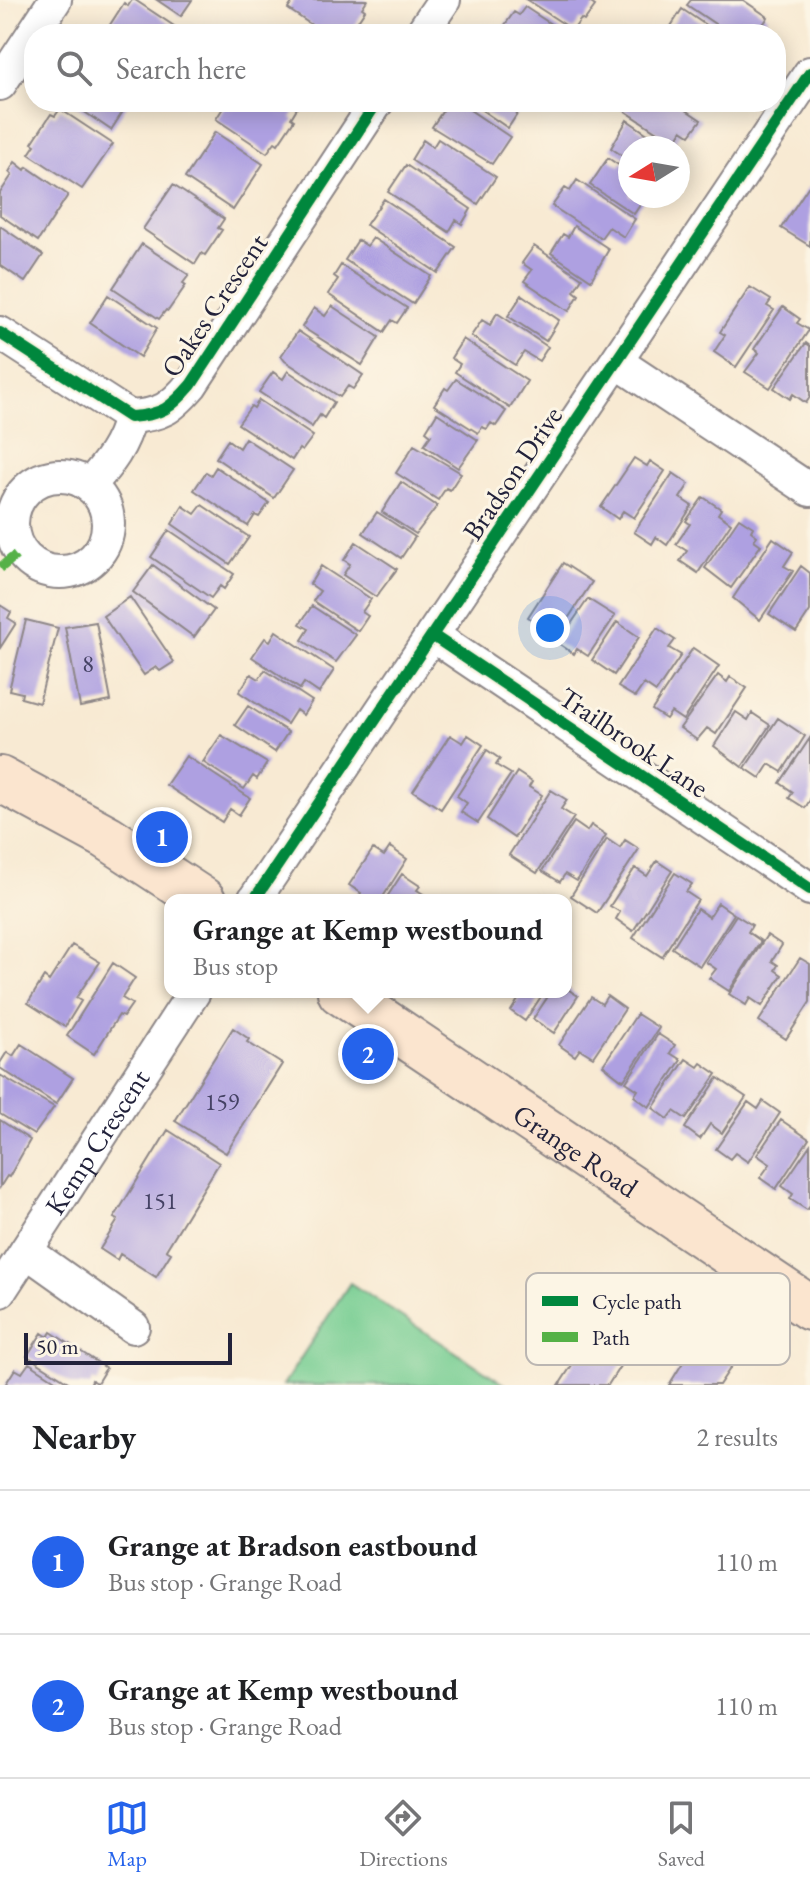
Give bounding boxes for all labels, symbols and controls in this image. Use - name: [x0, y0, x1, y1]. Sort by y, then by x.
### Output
- search box: [24, 24, 786, 112]
- icon: search: [52, 46, 96, 90]
- text: Search here: [116, 49, 246, 88]
- north arrow: [618, 136, 690, 208]
- street label: Oakes Crescent: [153, 226, 275, 384]
- street label: Bradson Drive: [454, 399, 570, 547]
- your location: [530, 608, 570, 648]
- house number: 8: [82, 648, 94, 679]
- street label: Trailbrook Lane: [552, 679, 716, 805]
- pin: 1: [136, 807, 188, 867]
- popup: [164, 894, 572, 998]
- text: Grange at Kemp westbound: [193, 910, 543, 949]
- text: Bus stop: [193, 949, 278, 983]
- pin: 2: [342, 1024, 394, 1084]
- street label: Kemp Crescent: [36, 1062, 157, 1221]
- house number: 159: [205, 1086, 240, 1117]
- street label: Grange Road: [506, 1096, 646, 1206]
- house number: 151: [143, 1185, 177, 1216]
- legend: [526, 1273, 790, 1365]
- text: Cycle path: [592, 1287, 682, 1316]
- text: Path: [592, 1323, 630, 1352]
- scale bar: [24, 1329, 232, 1365]
- text: 50 m: [36, 1332, 79, 1361]
- text: Nearby: [32, 1415, 136, 1459]
- text: 2 results: [697, 1420, 778, 1454]
- text: Grange at Bradson eastbound: [108, 1526, 478, 1565]
- text: 1: [51, 1545, 65, 1579]
- text: 110 m: [715, 1545, 778, 1579]
- text: Bus stop · Grange Road: [108, 1565, 342, 1599]
- text: Grange at Kemp westbound: [108, 1670, 458, 1709]
- text: 2: [51, 1689, 65, 1723]
- text: 110 m: [715, 1689, 778, 1723]
- text: Bus stop · Grange Road: [108, 1709, 342, 1743]
- tab: Map: [105, 1796, 149, 1873]
- tab: Directions: [359, 1796, 448, 1873]
- tab: Saved: [658, 1796, 705, 1873]

